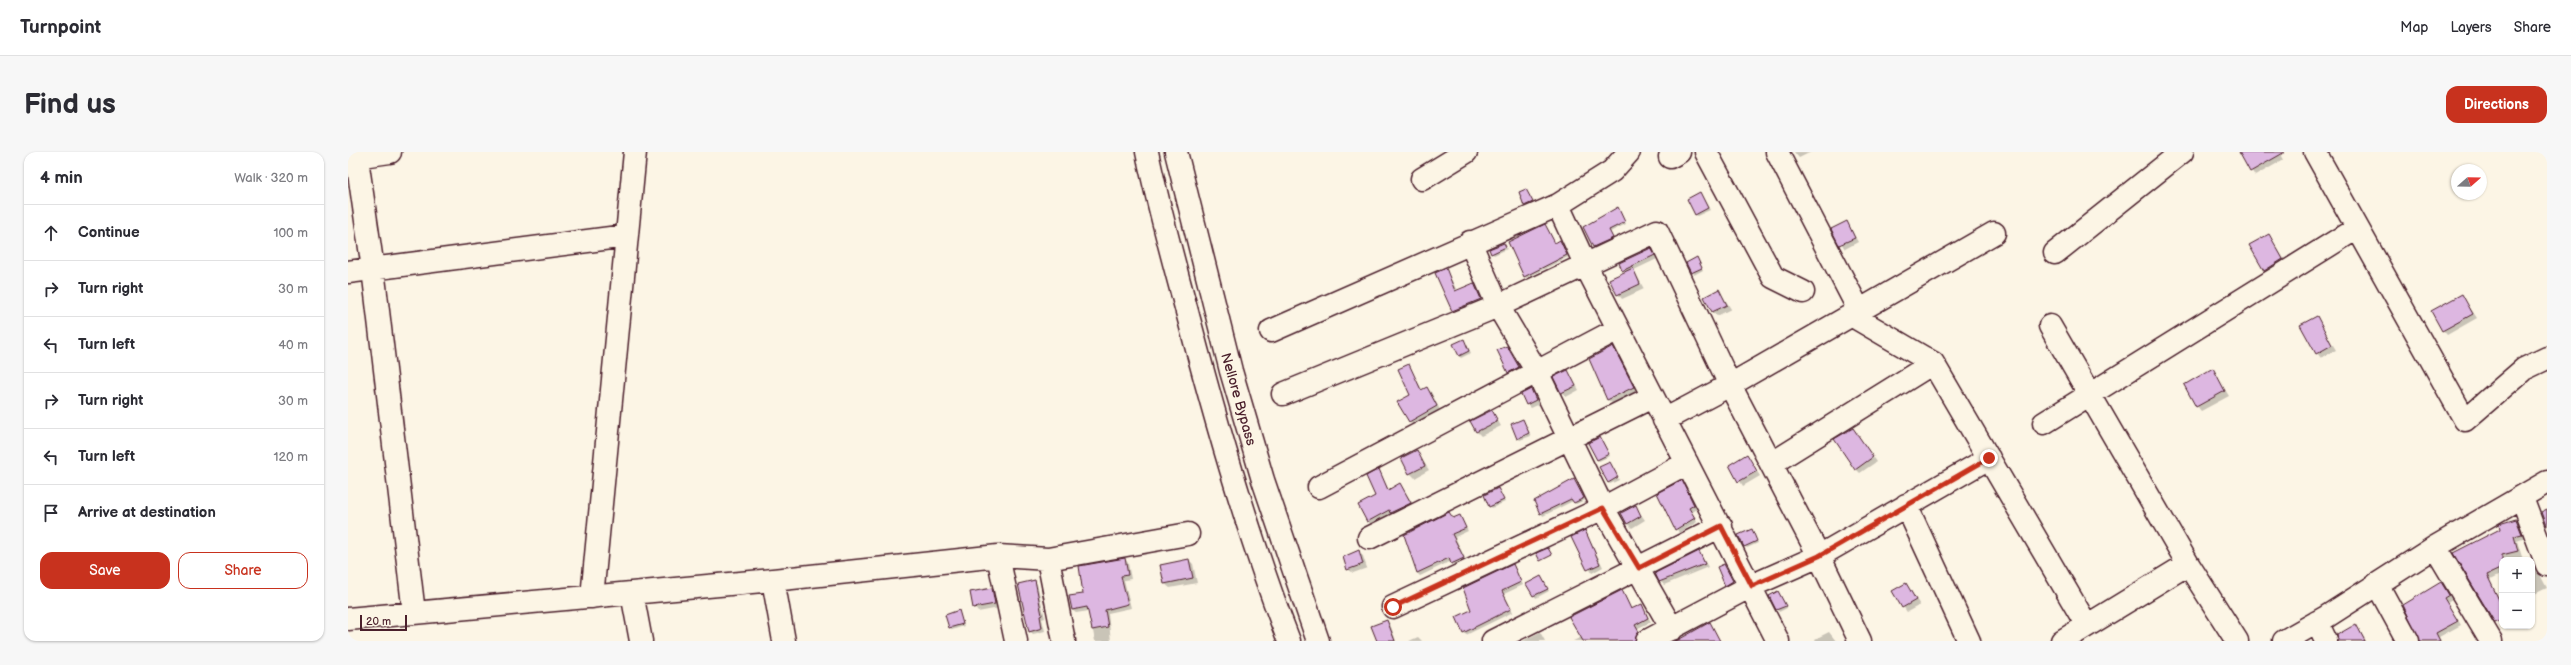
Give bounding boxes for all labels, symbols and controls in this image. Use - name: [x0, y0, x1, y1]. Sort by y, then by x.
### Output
- text: Turnpoint: [20, 16, 101, 39]
- text: Map: [2400, 19, 2428, 36]
- text: Layers: [2450, 19, 2492, 36]
- text: Share: [2514, 19, 2551, 36]
- button: Directions: [2446, 86, 2547, 123]
- text: Find us: [24, 88, 116, 121]
- north arrow: [2451, 164, 2487, 200]
- text: 4 min: [40, 168, 83, 188]
- text: Walk · 320 m: [234, 170, 308, 186]
- icon: ahead: [40, 222, 62, 244]
- text: Continue: [78, 223, 140, 242]
- text: 100 m: [273, 225, 308, 241]
- icon: right: [40, 278, 62, 300]
- text: Turn right: [78, 279, 143, 298]
- text: 30 m: [278, 281, 308, 297]
- icon: left: [40, 334, 62, 356]
- text: Turn left: [78, 335, 135, 354]
- text: 40 m: [278, 337, 308, 353]
- street label: Nellore Bypass: [1217, 351, 1260, 447]
- icon: right: [40, 390, 62, 412]
- text: Turn right: [78, 391, 143, 410]
- text: 30 m: [278, 393, 308, 409]
- icon: left: [40, 446, 62, 468]
- text: Turn left: [78, 447, 135, 466]
- text: 120 m: [273, 449, 308, 465]
- route end: [1980, 449, 1998, 467]
- icon: arrive: [40, 502, 62, 524]
- text: Arrive at destination: [78, 503, 216, 522]
- button: Save: [40, 552, 170, 589]
- button: Share: [178, 552, 308, 589]
- map controls: [2499, 557, 2535, 629]
- button: +: [2499, 557, 2535, 593]
- button: −: [2499, 593, 2535, 629]
- route start: [1384, 598, 1402, 616]
- scale bar: [360, 613, 407, 632]
- text: 20 m: [366, 615, 391, 628]

